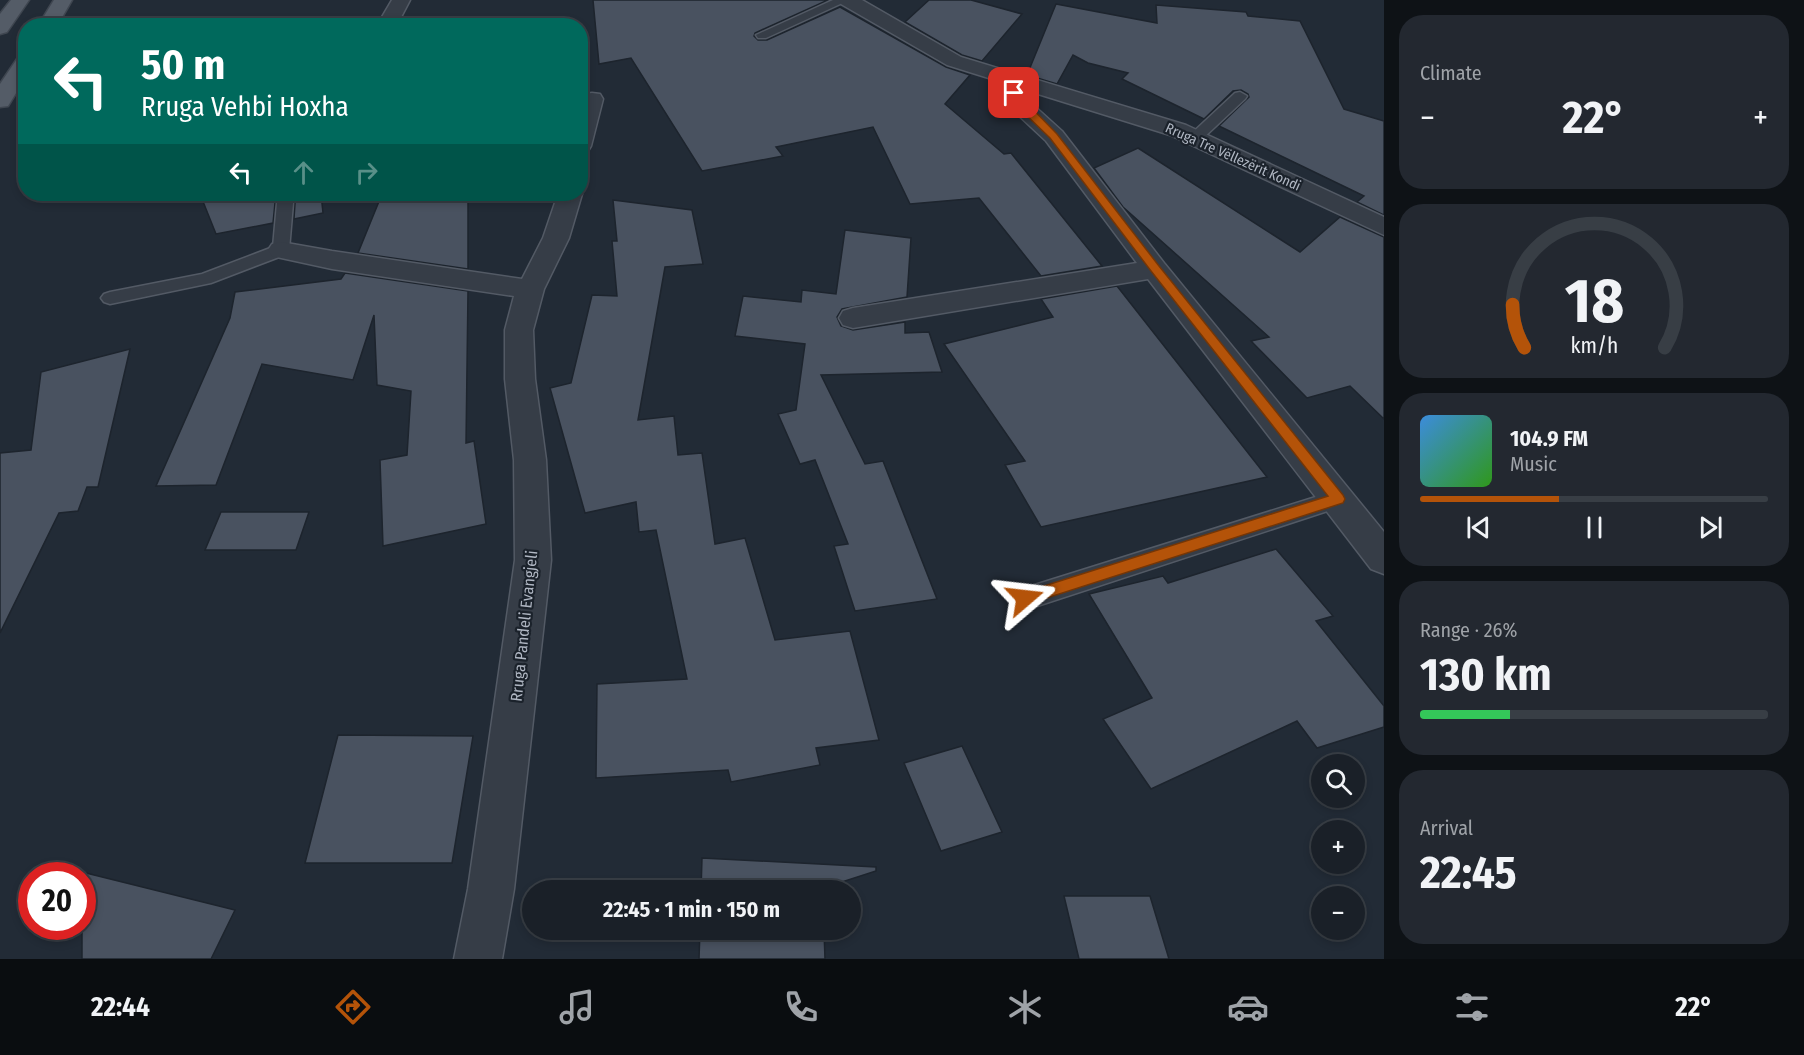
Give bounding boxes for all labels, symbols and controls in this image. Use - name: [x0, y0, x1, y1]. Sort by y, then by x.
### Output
- text: 50 m: [141, 40, 225, 90]
- icon: left: [42, 42, 120, 120]
- text: Climate: [1420, 61, 1482, 85]
- pin: [988, 67, 1039, 118]
- icon: arrive: [997, 76, 1030, 109]
- text: Rruga Vehbi Hoxha: [141, 91, 349, 123]
- text: 22°: [1563, 91, 1625, 145]
- text: −: [1420, 98, 1435, 138]
- text: +: [1753, 98, 1768, 138]
- street label: Rruga Tre Vëllezërit Kondi: [1163, 119, 1303, 195]
- icon: left: [224, 156, 257, 189]
- icon: ahead: [287, 156, 320, 189]
- icon: right: [350, 156, 383, 189]
- text: 18: [1564, 264, 1624, 339]
- text: km/h: [1570, 333, 1618, 359]
- text: 104.9 FM: [1510, 425, 1588, 452]
- text: Music: [1510, 452, 1557, 476]
- icon: previous: [1462, 511, 1495, 544]
- icon: pause: [1578, 511, 1611, 544]
- icon: next: [1694, 511, 1727, 544]
- street label: Rruga Pandeli Evangjeli: [507, 549, 541, 703]
- position arrow: [993, 566, 1057, 630]
- text: Range · 26%: [1420, 618, 1517, 642]
- text: 130 km: [1420, 648, 1552, 702]
- map controls: [1311, 754, 1365, 940]
- button: search: [1311, 754, 1365, 808]
- text: Arrival: [1420, 816, 1473, 840]
- button: +: [1311, 820, 1365, 874]
- text: 22:45: [1420, 846, 1517, 900]
- speed limit sign: 20: [18, 862, 96, 940]
- button: −: [1311, 886, 1365, 940]
- text: 22:45 · 1 min · 150 m: [603, 896, 780, 923]
- icon: directions: [332, 986, 374, 1028]
- icon: music: [556, 986, 598, 1028]
- icon: phone: [780, 986, 822, 1028]
- icon: climate: [1004, 986, 1046, 1028]
- icon: car: [1227, 986, 1269, 1028]
- icon: filters: [1451, 986, 1493, 1028]
- text: 22:44: [91, 991, 150, 1023]
- text: 22°: [1675, 991, 1713, 1023]

